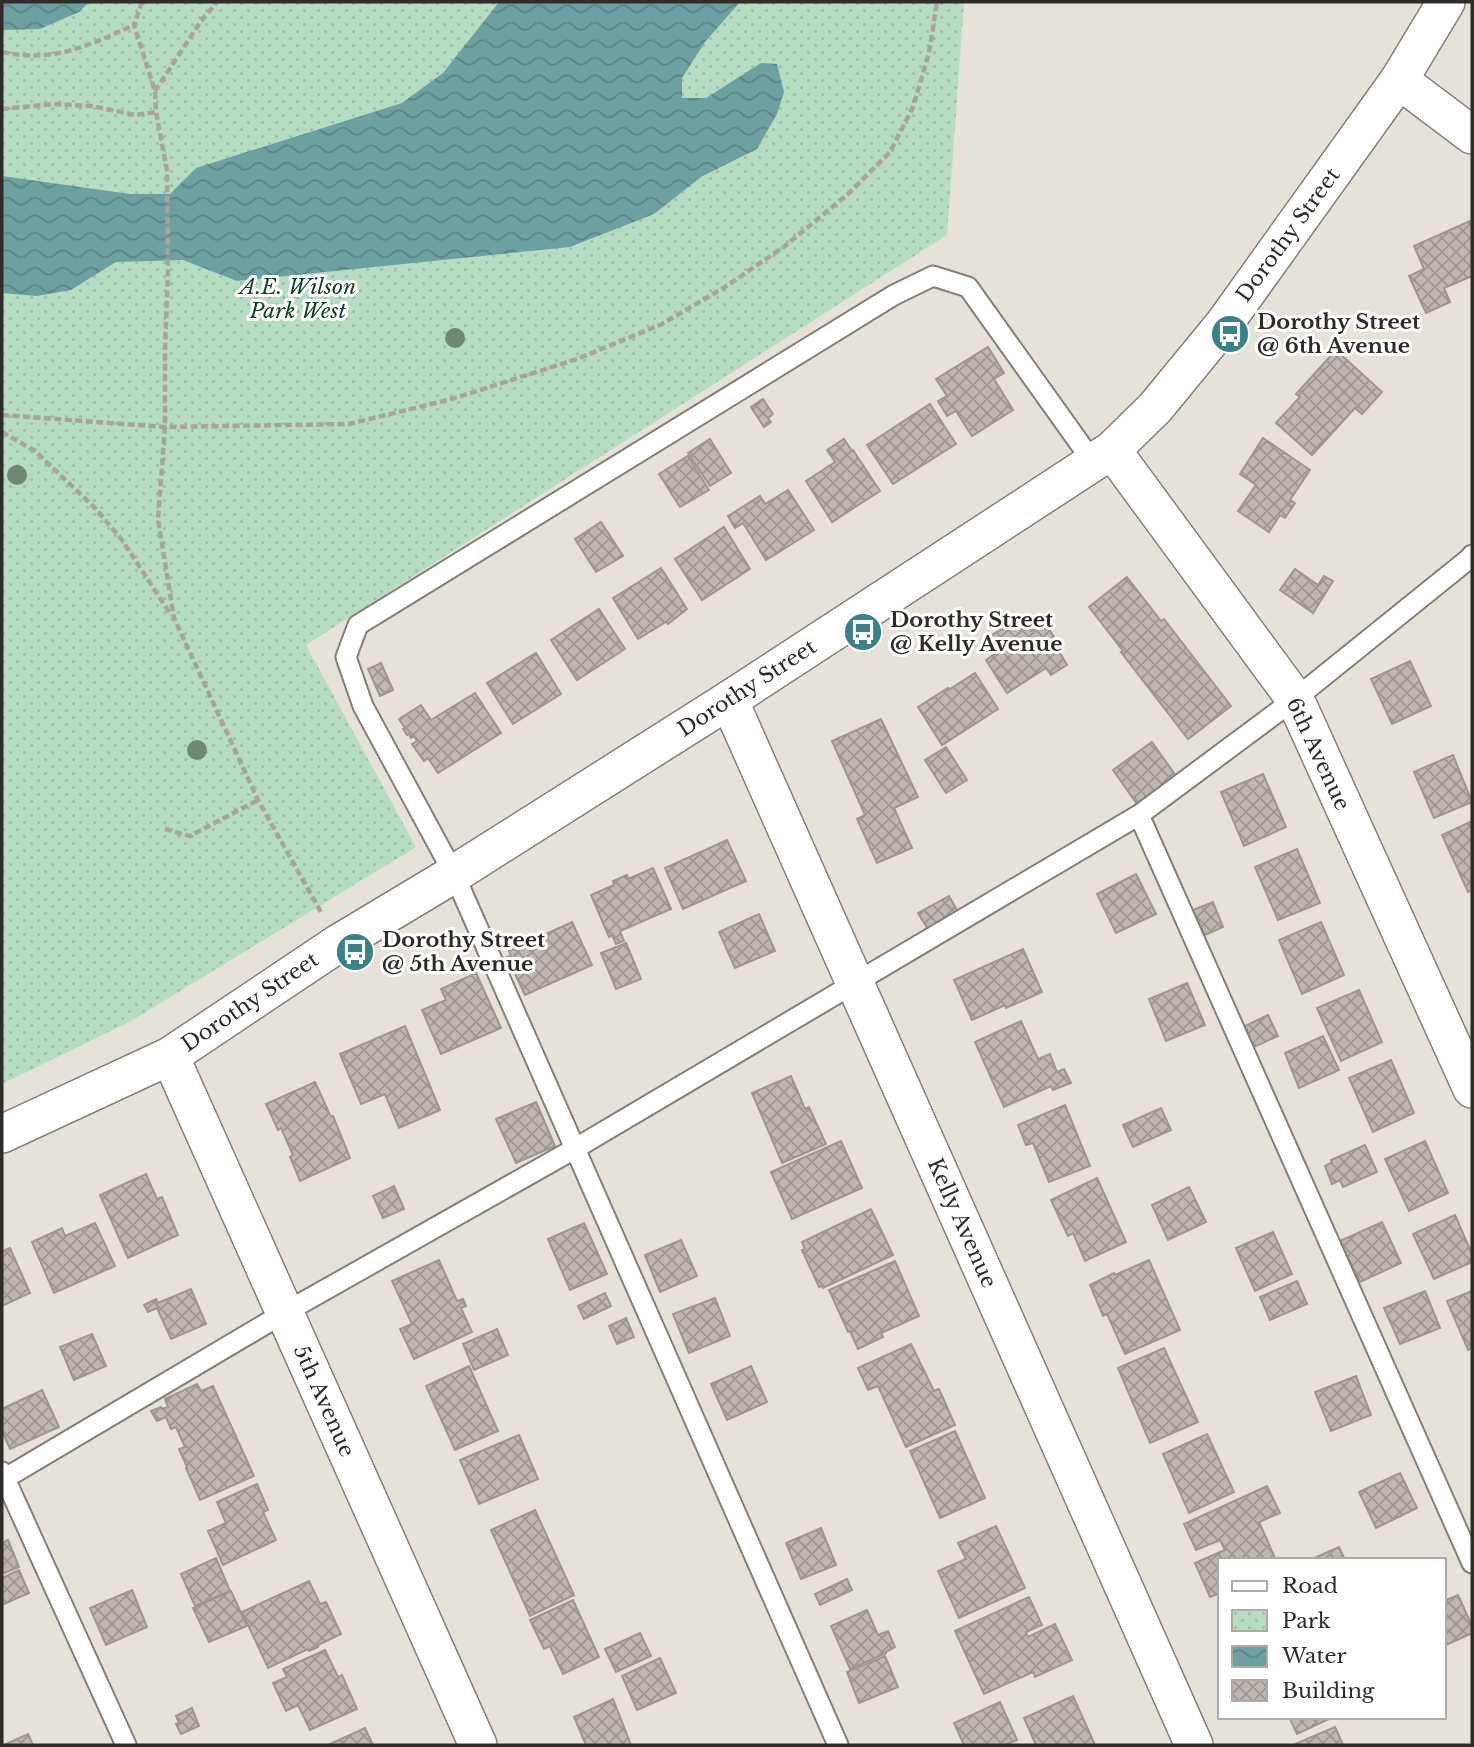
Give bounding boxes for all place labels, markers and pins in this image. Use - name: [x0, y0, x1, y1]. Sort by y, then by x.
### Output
- place label: Dorothy Street @ 6th Avenue: [1257, 309, 1420, 359]
- bus stop icon: Dorothy Street @ 6th Avenue: [1209, 313, 1251, 355]
- place label: Dorothy Street @ Kelly Avenue: [890, 607, 1062, 657]
- bus stop icon: Dorothy Street @ Kelly Avenue: [842, 611, 884, 653]
- place label: Dorothy Street @ 5th Avenue: [382, 927, 545, 977]
- bus stop icon: Dorothy Street @ 5th Avenue: [334, 931, 376, 973]

